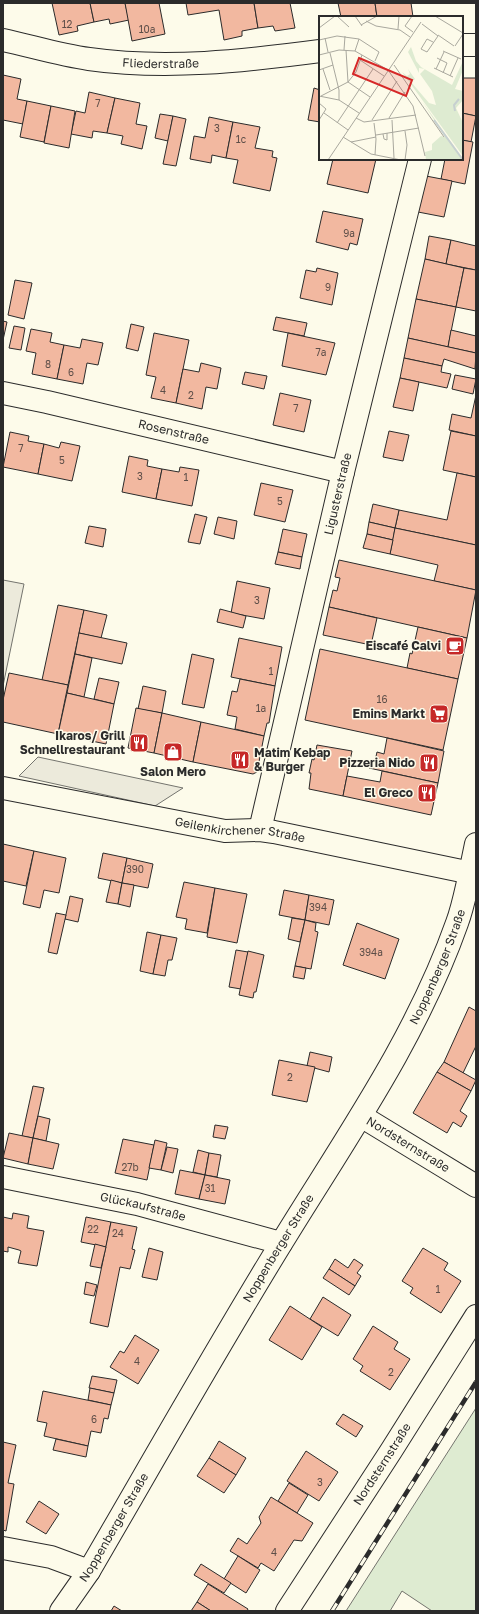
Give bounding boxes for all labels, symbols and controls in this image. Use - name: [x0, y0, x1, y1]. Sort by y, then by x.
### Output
- inset map: [319, 16, 463, 160]
- house number: 12: [62, 18, 73, 30]
- house number: 10a: [139, 23, 155, 35]
- street label: Fliederstraße: [122, 55, 199, 71]
- house number: 7: [95, 97, 101, 109]
- house number: 3: [214, 122, 220, 134]
- house number: 1c: [236, 133, 247, 145]
- house number: 9a: [343, 227, 355, 239]
- house number: 9: [325, 281, 331, 293]
- house number: 7a: [316, 346, 326, 358]
- house number: 8: [45, 358, 51, 370]
- house number: 6: [68, 366, 74, 378]
- house number: 4: [160, 384, 166, 396]
- house number: 2: [188, 389, 194, 401]
- house number: 7: [293, 402, 299, 414]
- street label: Rosenstraße: [137, 416, 211, 447]
- house number: 7: [18, 442, 24, 454]
- street label: Ligusterstraße: [321, 451, 354, 536]
- house number: 5: [59, 454, 65, 466]
- house number: 3: [137, 470, 143, 482]
- house number: 1: [184, 471, 189, 483]
- house number: 5: [277, 495, 283, 507]
- house number: 3: [254, 594, 260, 606]
- cafe icon: Eiscafé Calvi: [444, 635, 466, 657]
- place label: Eiscafé Calvi: [365, 638, 441, 653]
- house number: 1: [269, 665, 274, 677]
- house number: 16: [377, 693, 387, 705]
- house number: 1a: [256, 702, 266, 714]
- supermarket icon: Emins Markt: [428, 703, 450, 725]
- place label: Emins Markt: [352, 706, 425, 721]
- place label: Ikaros/ Grill Schnellrestaurant: [20, 728, 125, 757]
- restaurant icon: Ikaros/ Grill Schnellrestaurant: [128, 732, 150, 754]
- shop icon: Salon Mero: [162, 741, 184, 763]
- place label: Matim Kebap & Burger: [254, 745, 331, 774]
- restaurant icon: Matim Kebap & Burger: [229, 749, 251, 771]
- restaurant icon: Pizzeria Nido: [418, 752, 440, 774]
- place label: Pizzeria Nido: [339, 755, 415, 770]
- place label: Salon Mero: [140, 764, 206, 779]
- restaurant icon: El Greco: [416, 782, 438, 804]
- place label: El Greco: [364, 785, 413, 800]
- street label: Geilenkirchener Straße: [174, 813, 307, 845]
- house number: 390: [126, 863, 144, 875]
- house number: 394: [309, 901, 327, 913]
- street label: Noppenberger Straße: [406, 907, 468, 1027]
- house number: 394a: [359, 946, 383, 958]
- house number: 2: [287, 1071, 293, 1083]
- street label: Nordsternstraße: [364, 1113, 453, 1175]
- house number: 27b: [121, 1161, 139, 1173]
- house number: 31: [205, 1182, 215, 1194]
- street label: Glückaufstraße: [99, 1189, 188, 1224]
- street label: Noppenberger Straße: [239, 1191, 317, 1305]
- house number: 22: [87, 1223, 99, 1235]
- house number: 24: [112, 1227, 124, 1239]
- house number: 1: [436, 1283, 441, 1295]
- house number: 4: [134, 1355, 140, 1367]
- house number: 2: [388, 1366, 394, 1378]
- house number: 6: [91, 1413, 97, 1425]
- street label: Nordsternstraße: [350, 1420, 414, 1508]
- street label: Noppenberger Straße: [76, 1470, 151, 1585]
- house number: 3: [317, 1476, 323, 1488]
- house number: 4: [271, 1546, 277, 1558]

